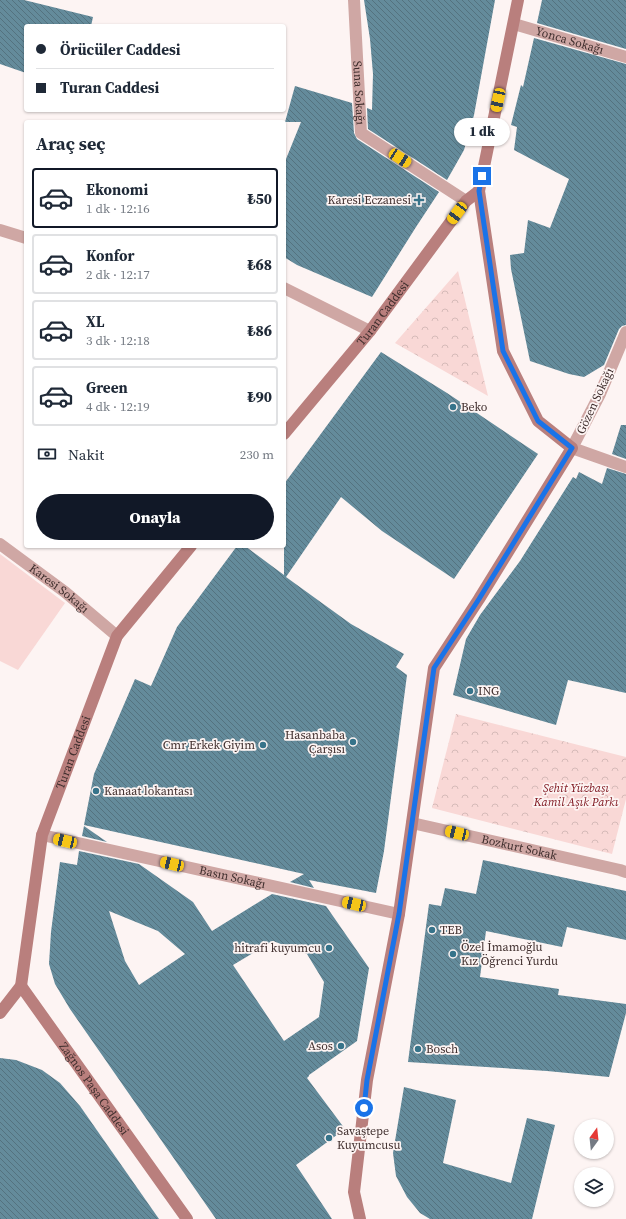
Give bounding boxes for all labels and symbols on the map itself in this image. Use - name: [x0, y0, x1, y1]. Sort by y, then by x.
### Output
- street label: Yonca Sokağı: [534, 23, 606, 58]
- street label: Suna Sokağı: [349, 60, 369, 126]
- car: [490, 87, 506, 113]
- callout: 1 dk: [454, 118, 510, 146]
- car: [387, 146, 413, 170]
- route end: [473, 167, 491, 185]
- place label: Karesi Eczanesi: [328, 192, 411, 208]
- marker: Karesi Eczanesi: [414, 195, 424, 205]
- car: [445, 200, 469, 226]
- street label: Turan Caddesi: [353, 277, 413, 349]
- street label: Gözen Sokağı: [573, 365, 618, 437]
- place label: Beko: [461, 399, 488, 415]
- marker: Beko: [448, 402, 458, 412]
- street label: Karesi Sokağı: [26, 560, 93, 617]
- place label: ING: [478, 683, 499, 699]
- marker: ING: [465, 686, 475, 696]
- street label: Turan Caddesi: [52, 713, 94, 791]
- place label: Hasanbaba Çarşısı: [285, 727, 346, 757]
- place label: Cmr Erkek Giyim: [163, 737, 255, 753]
- marker: Hasanbaba Çarşısı: [348, 737, 358, 747]
- marker: Cmr Erkek Giyim: [258, 740, 268, 750]
- park label: Şehit Yüzbaşı Kamil Aşık Parkı: [533, 780, 619, 810]
- place label: Kanaat lokantası: [104, 783, 193, 799]
- marker: Kanaat lokantası: [91, 786, 101, 796]
- car: [444, 824, 470, 842]
- street label: Bozkurt Sokak: [480, 831, 559, 864]
- car: [52, 832, 78, 850]
- car: [159, 855, 185, 873]
- street label: Basın Sokağı: [198, 862, 268, 892]
- car: [341, 895, 367, 913]
- place label: TEB: [440, 922, 462, 938]
- marker: TEB: [427, 925, 437, 935]
- place label: Özel İmamoğlu Kız Öğrenci Yurdu: [461, 939, 558, 969]
- place label: hitrafi kuyumcu: [234, 940, 321, 956]
- marker: hitrafi kuyumcu: [324, 943, 334, 953]
- marker: Özel İmamoğlu Kız Öğrenci Yurdu: [448, 949, 458, 959]
- place label: Asos: [308, 1038, 333, 1054]
- street label: Zağnos Paşa Caddesi: [56, 1039, 133, 1139]
- marker: Asos: [336, 1041, 346, 1051]
- place label: Bosch: [426, 1041, 458, 1057]
- marker: Bosch: [413, 1044, 423, 1054]
- route start: [355, 1099, 373, 1117]
- north arrow: [574, 1119, 614, 1159]
- place label: Savaştepe Kuyumcusu: [337, 1123, 401, 1153]
- marker: Savaştepe Kuyumcusu: [324, 1133, 334, 1143]

